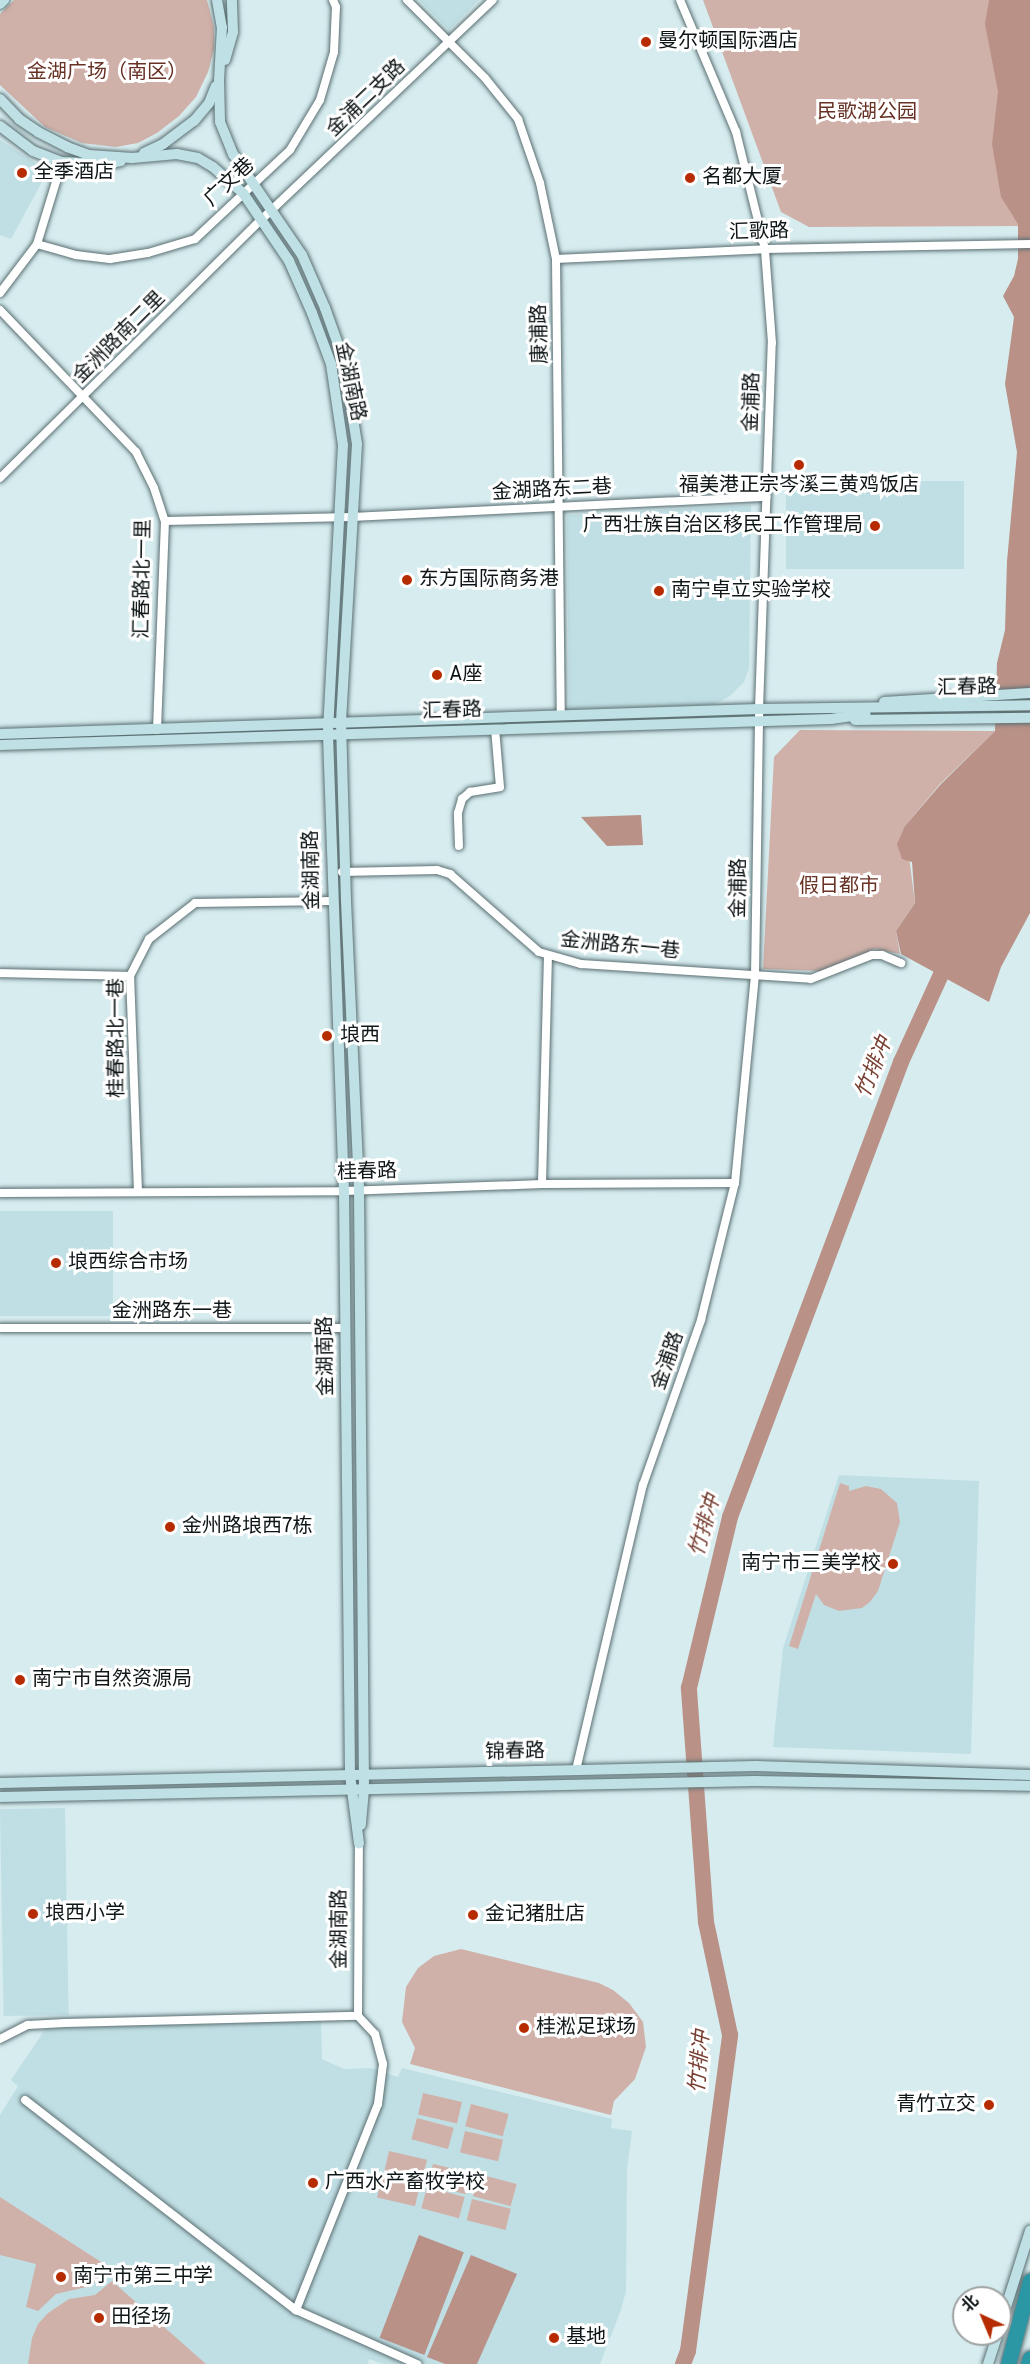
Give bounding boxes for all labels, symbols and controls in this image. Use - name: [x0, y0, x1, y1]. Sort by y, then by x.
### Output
- place label: 曼尔顿国际酒店: [658, 30, 798, 54]
- marker: 曼尔顿国际酒店: [639, 35, 653, 49]
- street label: 金浦二支路: [323, 56, 411, 142]
- park label: 金湖广场（南区）: [27, 61, 187, 85]
- park label: 民歌湖公园: [817, 101, 917, 125]
- street label: 广文巷: [200, 154, 260, 212]
- place label: 全季酒店: [34, 161, 114, 185]
- marker: 全季酒店: [15, 166, 29, 180]
- place label: 名都大厦: [702, 166, 782, 190]
- marker: 名都大厦: [683, 171, 697, 185]
- street label: 汇歌路: [729, 220, 789, 246]
- street label: 金洲路南二里: [69, 287, 171, 389]
- street label: 康浦路: [528, 304, 554, 364]
- street label: 金湖南路: [329, 340, 369, 424]
- street label: 金浦路: [740, 372, 766, 432]
- marker: 福美港正宗岑溪三黄鸡饭店: [792, 458, 806, 472]
- place label: 福美港正宗岑溪三黄鸡饭店: [679, 474, 919, 498]
- street label: 金湖路东二巷: [491, 476, 613, 506]
- place label: 广西壮族自治区移民工作管理局: [583, 514, 863, 538]
- street label: 汇春路北一里: [131, 519, 157, 639]
- marker: 广西壮族自治区移民工作管理局: [868, 519, 882, 533]
- place label: 东方国际商务港: [419, 568, 559, 592]
- marker: 东方国际商务港: [400, 573, 414, 587]
- place label: 南宁卓立实验学校: [671, 579, 831, 603]
- marker: 南宁卓立实验学校: [652, 584, 666, 598]
- place label: A座: [449, 663, 483, 687]
- marker: A座: [430, 668, 444, 682]
- street label: 汇春路: [937, 676, 997, 702]
- street label: 汇春路: [422, 699, 482, 725]
- street label: 金湖南路: [300, 830, 326, 910]
- street label: 金浦路: [727, 858, 753, 918]
- park label: 假日都市: [799, 875, 879, 899]
- street label: 金洲路东一巷: [559, 929, 681, 965]
- street label: 桂春路北一巷: [106, 978, 130, 1098]
- place label: 埌西: [340, 1024, 380, 1048]
- marker: 埌西: [318, 1027, 336, 1045]
- water label: 竹排冲: [852, 1034, 898, 1102]
- street label: 桂春路: [337, 1160, 397, 1186]
- place label: 埌西综合市场: [68, 1251, 188, 1275]
- marker: 埌西综合市场: [49, 1256, 63, 1270]
- street label: 金洲路东一巷: [112, 1300, 232, 1324]
- street label: 金湖南路: [314, 1316, 340, 1396]
- street label: 金浦路: [648, 1329, 690, 1393]
- water label: 竹排冲: [685, 1492, 727, 1560]
- place label: 金州路埌西7栋: [182, 1515, 312, 1539]
- marker: 金州路埌西7栋: [163, 1520, 177, 1534]
- place label: 南宁市三美学校: [741, 1552, 881, 1576]
- marker: 南宁市三美学校: [886, 1557, 900, 1571]
- place label: 南宁市自然资源局: [32, 1668, 192, 1692]
- marker: 南宁市自然资源局: [13, 1673, 27, 1687]
- street label: 锦春路: [485, 1740, 545, 1766]
- street label: 金湖南路: [329, 1889, 353, 1969]
- place label: 埌西小学: [45, 1902, 125, 1926]
- place label: 金记猪肚店: [485, 1903, 585, 1927]
- marker: 埌西小学: [26, 1907, 40, 1921]
- marker: 金记猪肚店: [466, 1908, 480, 1922]
- place label: 桂淞足球场: [536, 2016, 636, 2040]
- marker: 桂淞足球场: [517, 2021, 531, 2035]
- water label: 竹排冲: [686, 2030, 716, 2094]
- place label: 青竹立交: [896, 2093, 976, 2117]
- marker: 青竹立交: [980, 2096, 998, 2114]
- place label: 广西水产畜牧学校: [325, 2171, 485, 2195]
- marker: 广西水产畜牧学校: [306, 2176, 320, 2190]
- place label: 南宁市第三中学: [73, 2265, 213, 2289]
- marker: 南宁市第三中学: [54, 2270, 68, 2284]
- north arrow: [952, 2286, 1012, 2346]
- text: 北: [958, 2292, 984, 2317]
- place label: 田径场: [111, 2306, 171, 2330]
- marker: 田径场: [92, 2311, 106, 2325]
- place label: 基地: [566, 2326, 606, 2350]
- marker: 基地: [547, 2331, 561, 2345]

